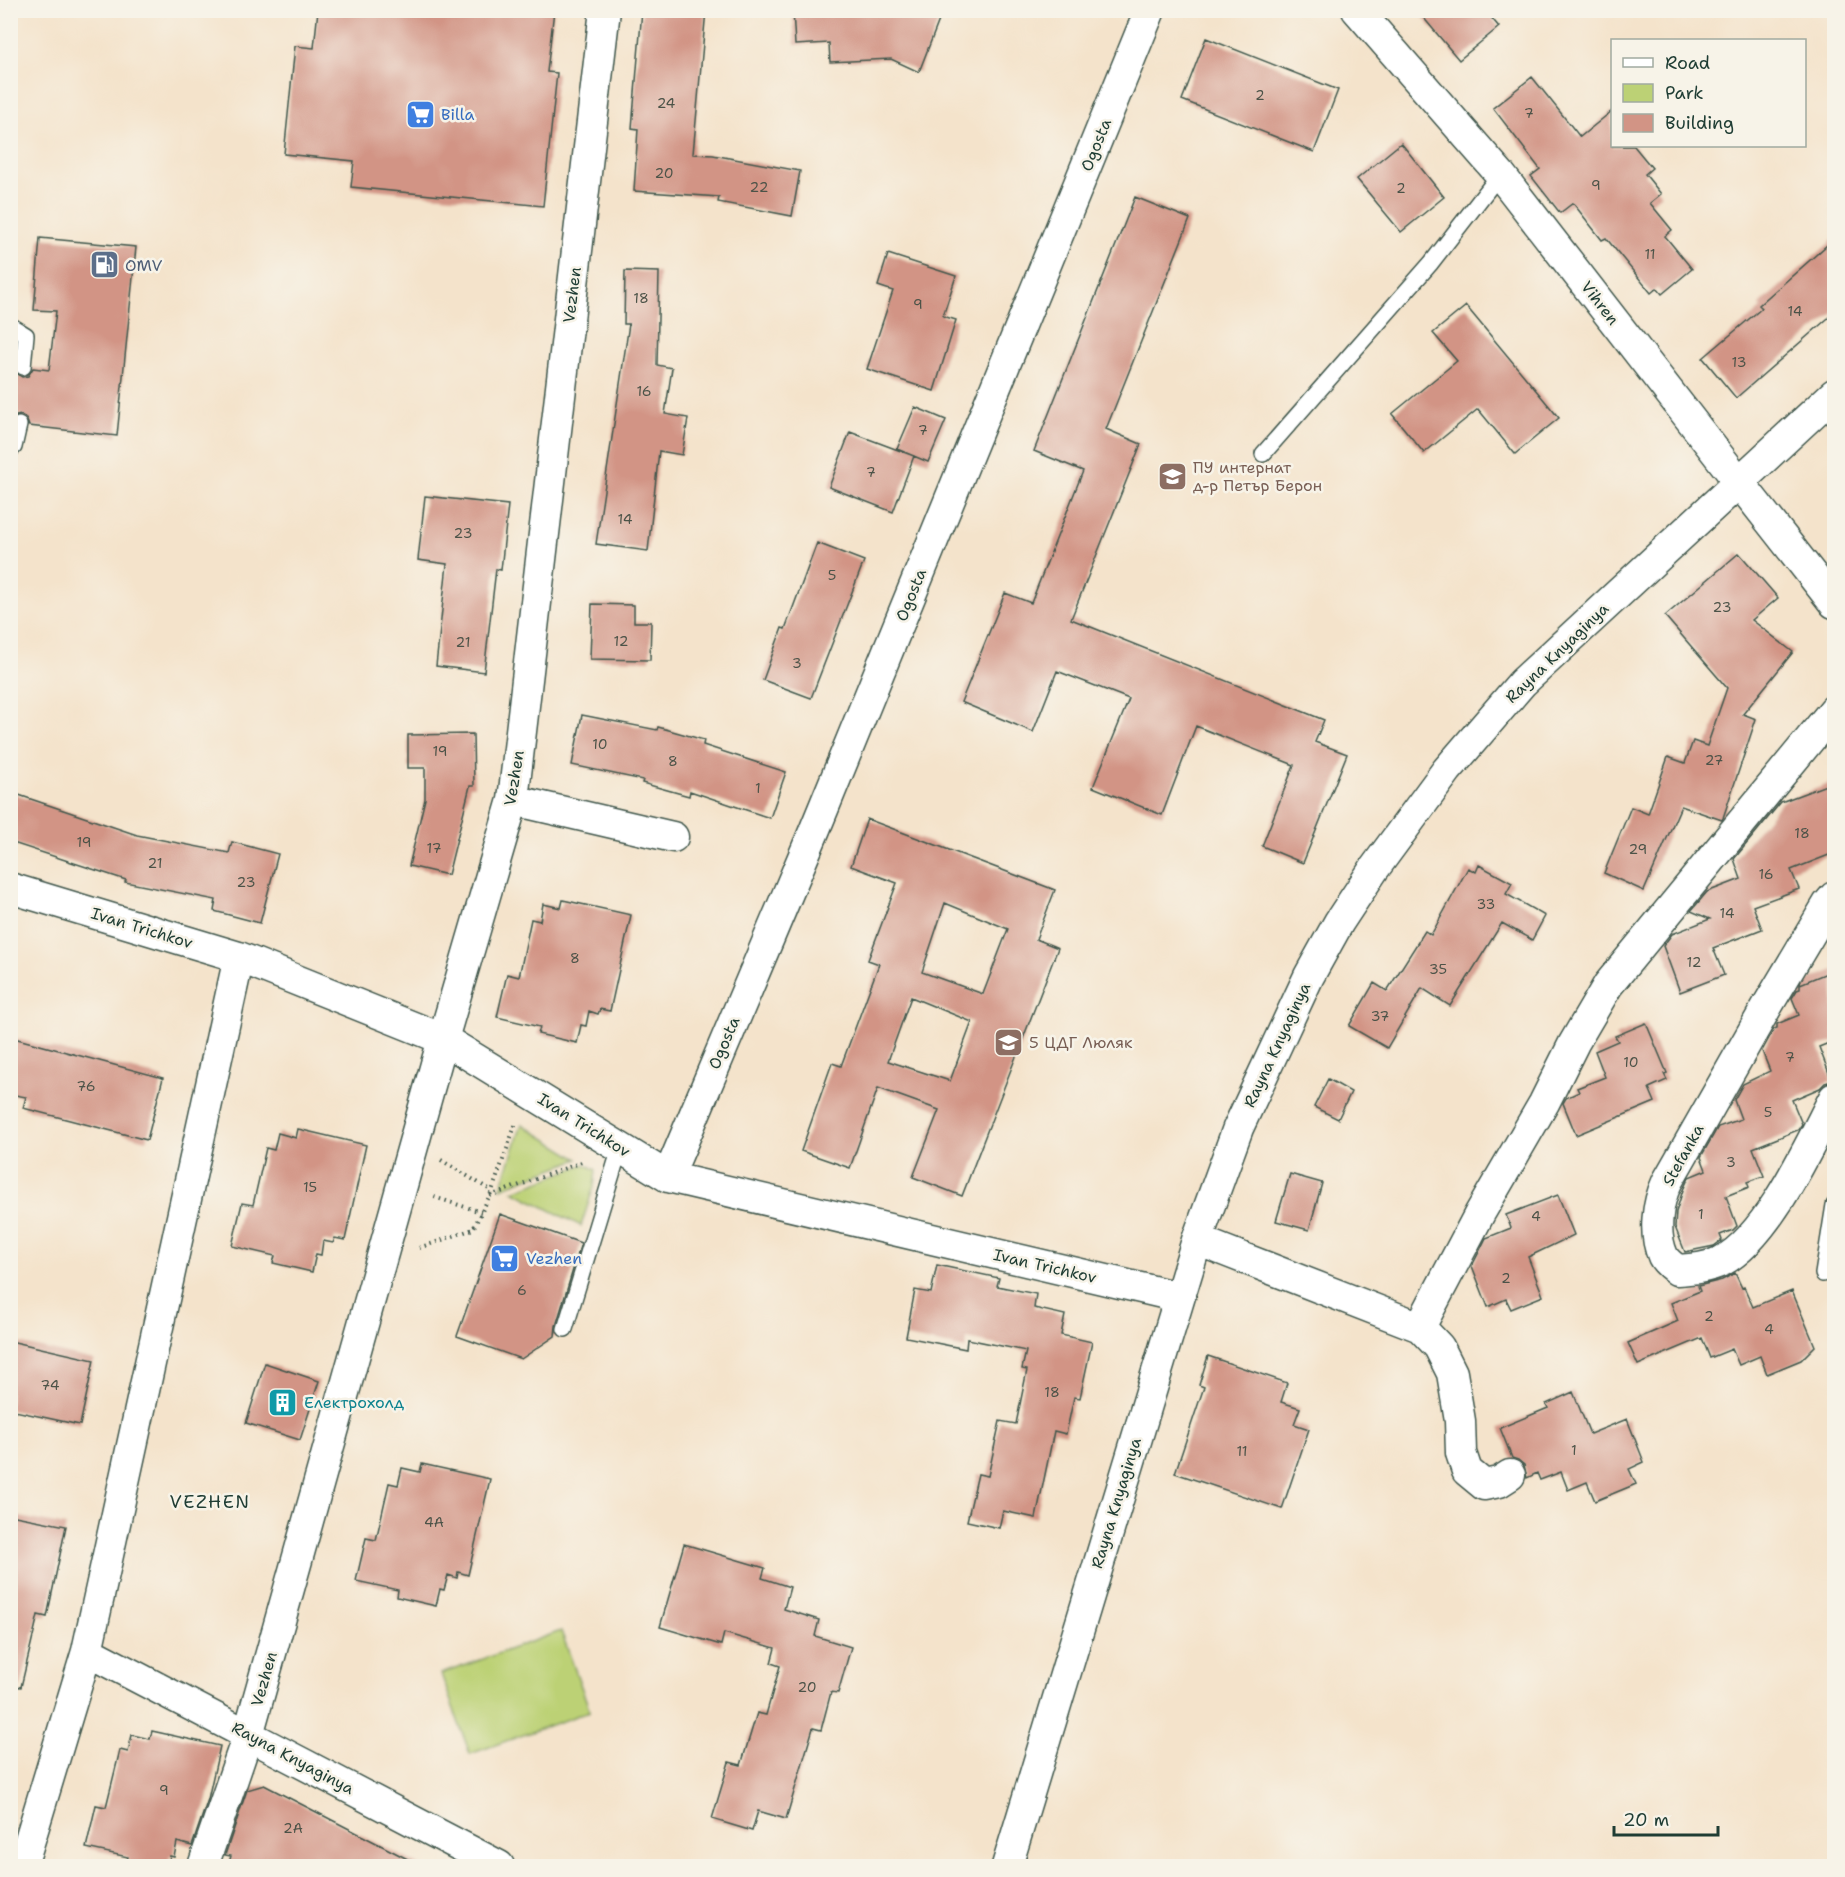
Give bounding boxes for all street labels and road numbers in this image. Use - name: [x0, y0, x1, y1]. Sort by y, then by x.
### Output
- street label: Ogosta: [1076, 116, 1116, 174]
- street label: Vezhen: [558, 266, 586, 324]
- street label: Vihren: [1576, 277, 1624, 329]
- street label: Ogosta: [891, 566, 931, 624]
- street label: Rayna Knyaginya: [1501, 598, 1613, 708]
- street label: Vezhen: [499, 748, 529, 807]
- street label: Ivan Trichkov: [89, 903, 196, 953]
- street label: Rayna Knyaginya: [1239, 979, 1315, 1111]
- street label: Ogosta: [704, 1014, 744, 1072]
- street label: Ivan Trichkov: [534, 1088, 634, 1162]
- street label: Stefanka: [1657, 1120, 1709, 1190]
- street label: Ivan Trichkov: [991, 1244, 1099, 1288]
- street label: Rayna Knyaginya: [1086, 1435, 1146, 1571]
- street label: Vezhen: [246, 1649, 282, 1709]
- street label: Rayna Knyaginya: [228, 1717, 358, 1799]

